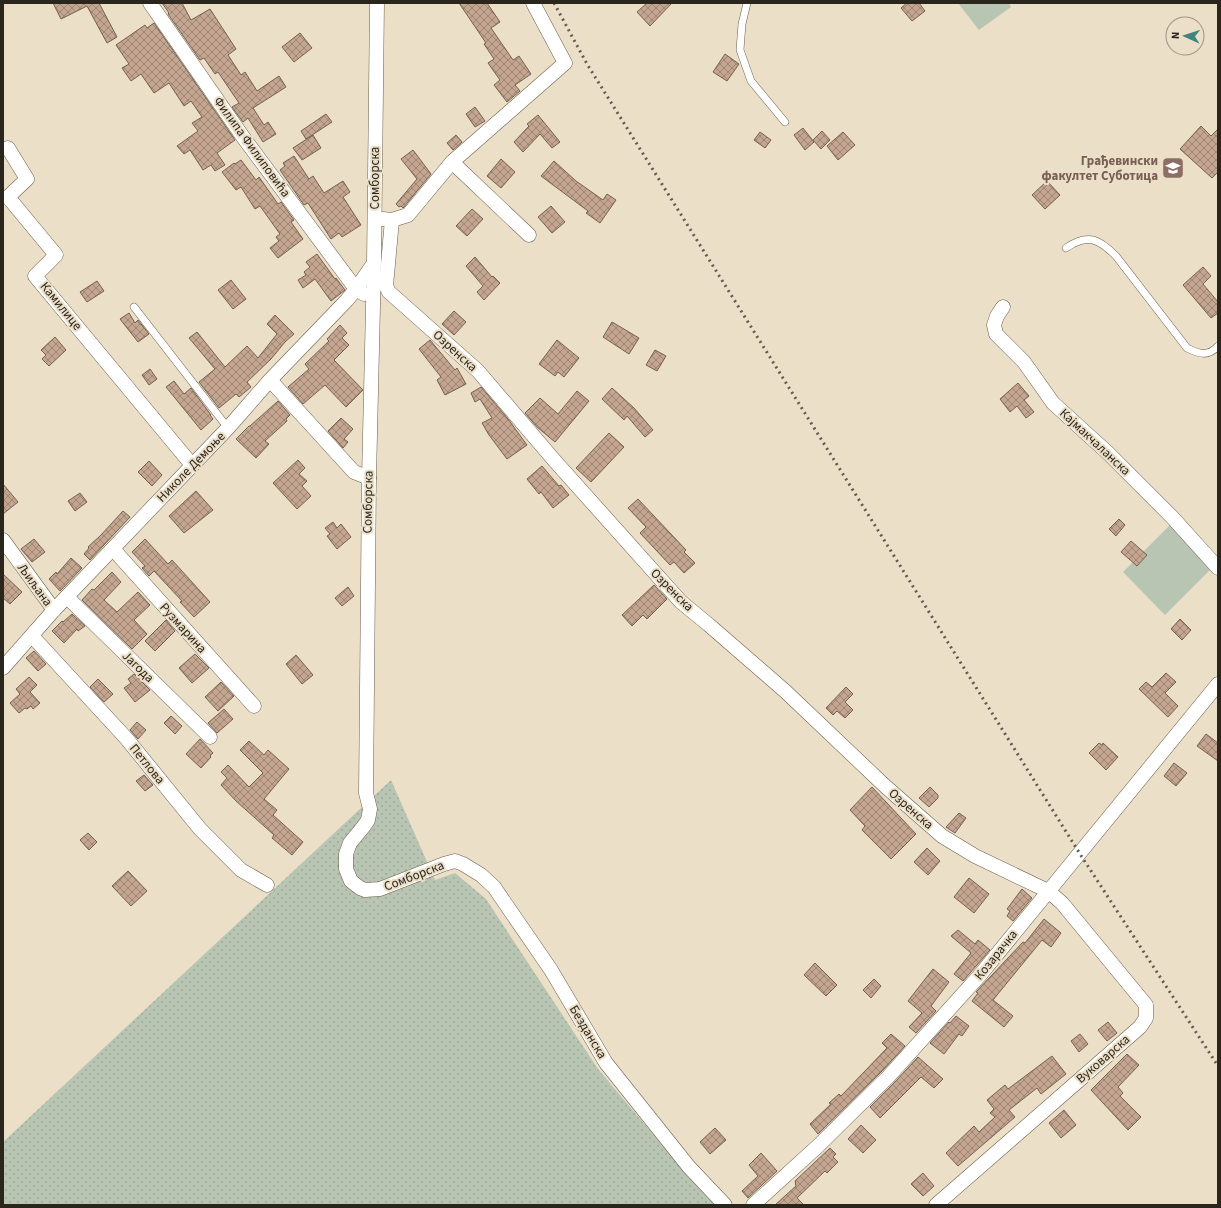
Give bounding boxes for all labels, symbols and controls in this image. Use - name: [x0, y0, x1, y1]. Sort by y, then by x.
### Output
- north arrow: [1165, 16, 1205, 56]
- text: N: [1168, 31, 1183, 40]
- street label: Филипа Филиповића: [209, 93, 295, 201]
- street label: Сомборска: [366, 147, 384, 209]
- place label: Грађевински факултет Суботица: [1042, 152, 1158, 185]
- school or university icon: Грађевински факултет Суботица: [1160, 155, 1186, 181]
- street label: Камилице: [36, 278, 86, 334]
- street label: Озренска: [429, 326, 481, 376]
- street label: Кајмакчаланска: [1056, 404, 1134, 480]
- street label: Николе Демоње: [153, 428, 229, 506]
- street label: Сомборска: [358, 470, 378, 534]
- street label: Љиљана: [13, 560, 57, 610]
- street label: Озренска: [646, 564, 698, 616]
- street label: Рузмарина: [155, 599, 211, 657]
- street label: Јагода: [118, 647, 158, 687]
- street label: Петлова: [125, 740, 169, 788]
- street label: Озренска: [885, 784, 937, 834]
- street label: Сомборска: [381, 856, 447, 896]
- street label: Козарачка: [970, 926, 1022, 984]
- street label: Безданска: [565, 1002, 611, 1062]
- street label: Вуковарска: [1072, 1031, 1134, 1087]

